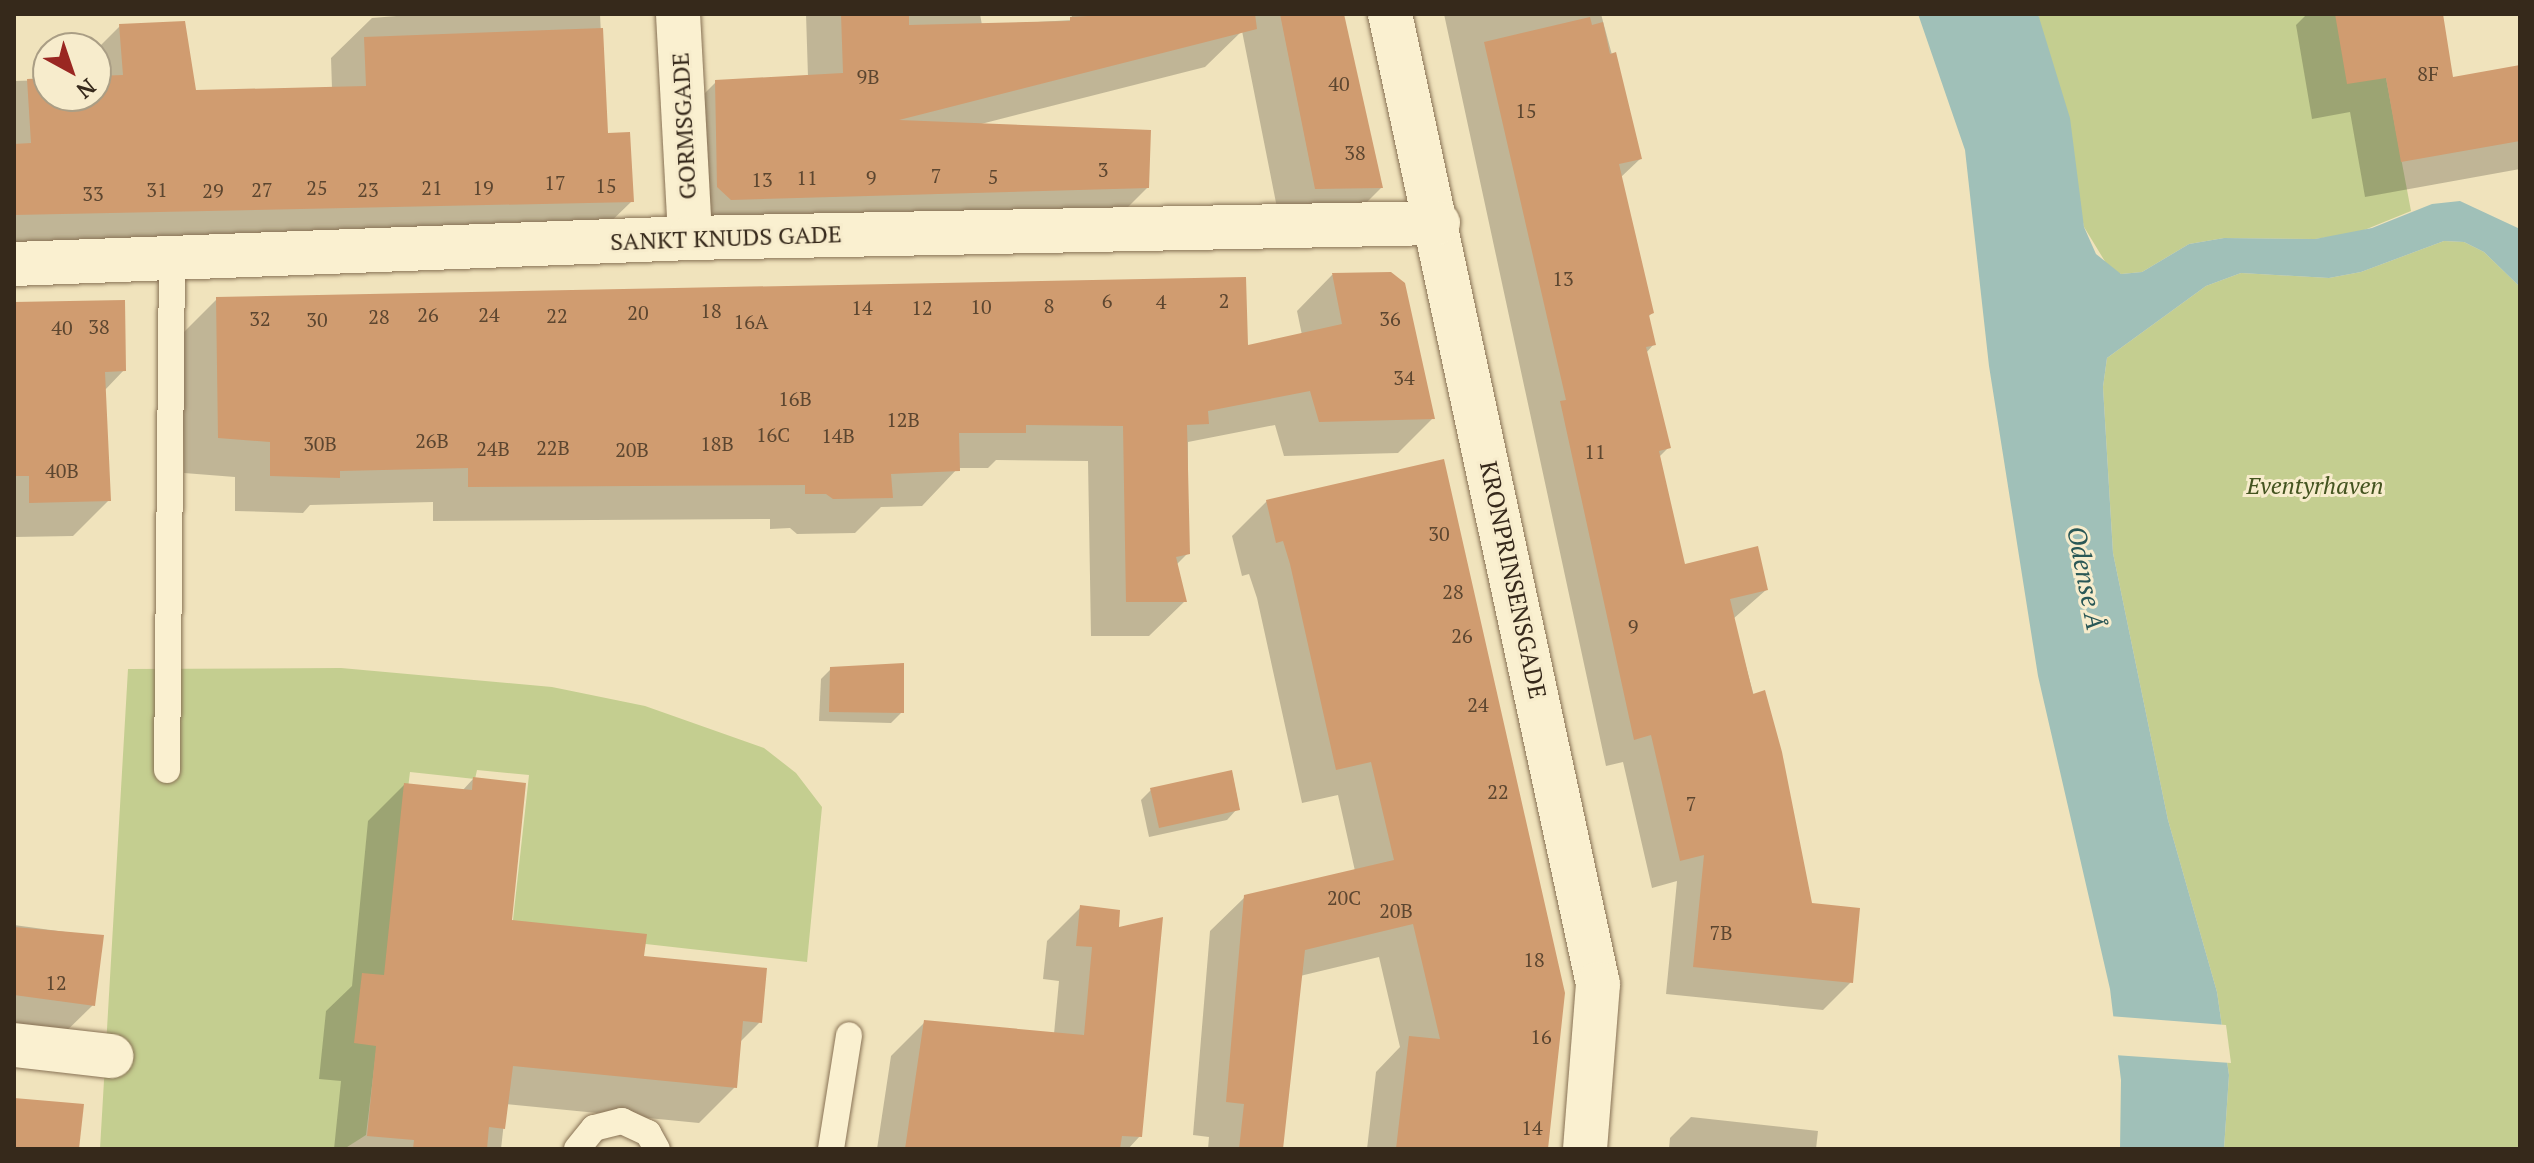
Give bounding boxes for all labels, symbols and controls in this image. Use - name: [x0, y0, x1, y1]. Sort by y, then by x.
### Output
- north arrow: [32, 32, 112, 112]
- street label: GORMSGADE: [666, 52, 702, 200]
- house number: 8F: [2417, 61, 2439, 85]
- house number: 9B: [857, 64, 879, 88]
- house number: 40: [1328, 71, 1350, 95]
- text: N: [71, 73, 102, 106]
- house number: 15: [1515, 98, 1537, 122]
- house number: 38: [1344, 140, 1366, 164]
- house number: 3: [1098, 157, 1108, 181]
- house number: 7: [931, 163, 941, 187]
- house number: 5: [988, 164, 998, 188]
- house number: 11: [796, 165, 818, 189]
- house number: 9: [866, 165, 876, 189]
- house number: 13: [751, 167, 773, 191]
- house number: 17: [544, 170, 566, 194]
- house number: 15: [595, 173, 617, 197]
- house number: 25: [306, 175, 328, 199]
- house number: 21: [421, 175, 443, 199]
- house number: 19: [472, 175, 494, 199]
- house number: 31: [146, 177, 168, 201]
- house number: 27: [251, 177, 273, 201]
- house number: 23: [357, 177, 379, 201]
- house number: 29: [202, 178, 224, 202]
- house number: 33: [82, 181, 104, 205]
- street label: SANKT KNUDS GADE: [610, 220, 842, 256]
- house number: 13: [1552, 266, 1574, 290]
- house number: 6: [1102, 288, 1112, 312]
- house number: 2: [1219, 288, 1229, 312]
- house number: 4: [1156, 289, 1166, 313]
- house number: 8: [1044, 293, 1054, 317]
- house number: 10: [970, 294, 992, 318]
- house number: 14: [851, 295, 873, 319]
- house number: 12: [911, 295, 933, 319]
- house number: 18: [700, 298, 722, 322]
- house number: 20: [627, 300, 649, 324]
- house number: 26: [417, 302, 439, 326]
- house number: 24: [478, 302, 500, 326]
- house number: 22: [546, 303, 568, 327]
- house number: 28: [368, 304, 390, 328]
- house number: 32: [249, 306, 271, 330]
- house number: 36: [1379, 306, 1401, 330]
- house number: 30: [306, 307, 328, 331]
- house number: 16A: [734, 309, 768, 333]
- house number: 38: [88, 314, 110, 338]
- house number: 40: [51, 315, 73, 339]
- house number: 34: [1393, 365, 1415, 389]
- house number: 16B: [778, 386, 812, 410]
- house number: 12B: [886, 407, 920, 431]
- house number: 16C: [756, 422, 790, 446]
- house number: 14B: [821, 423, 855, 447]
- house number: 26B: [415, 428, 449, 452]
- house number: 30B: [303, 431, 337, 455]
- house number: 18B: [700, 431, 734, 455]
- house number: 22B: [536, 435, 570, 459]
- house number: 24B: [476, 436, 510, 460]
- house number: 20B: [615, 437, 649, 461]
- house number: 11: [1584, 439, 1606, 463]
- house number: 40B: [45, 458, 79, 482]
- street label: KRONPRINSENSGADE: [1474, 459, 1552, 701]
- park label: Eventyrhaven: [2246, 472, 2384, 500]
- house number: 30: [1428, 521, 1450, 545]
- water label: Odense Å: [2061, 523, 2111, 633]
- house number: 28: [1442, 579, 1464, 603]
- house number: 9: [1628, 614, 1638, 638]
- house number: 26: [1451, 623, 1473, 647]
- house number: 24: [1467, 692, 1489, 716]
- house number: 22: [1487, 779, 1509, 803]
- house number: 7: [1686, 791, 1696, 815]
- house number: 20C: [1327, 885, 1361, 909]
- house number: 20B: [1379, 898, 1413, 922]
- house number: 7B: [1710, 920, 1732, 944]
- house number: 18: [1523, 947, 1545, 971]
- house number: 12: [45, 970, 67, 994]
- house number: 16: [1530, 1024, 1552, 1048]
- house number: 14: [1521, 1115, 1543, 1139]

